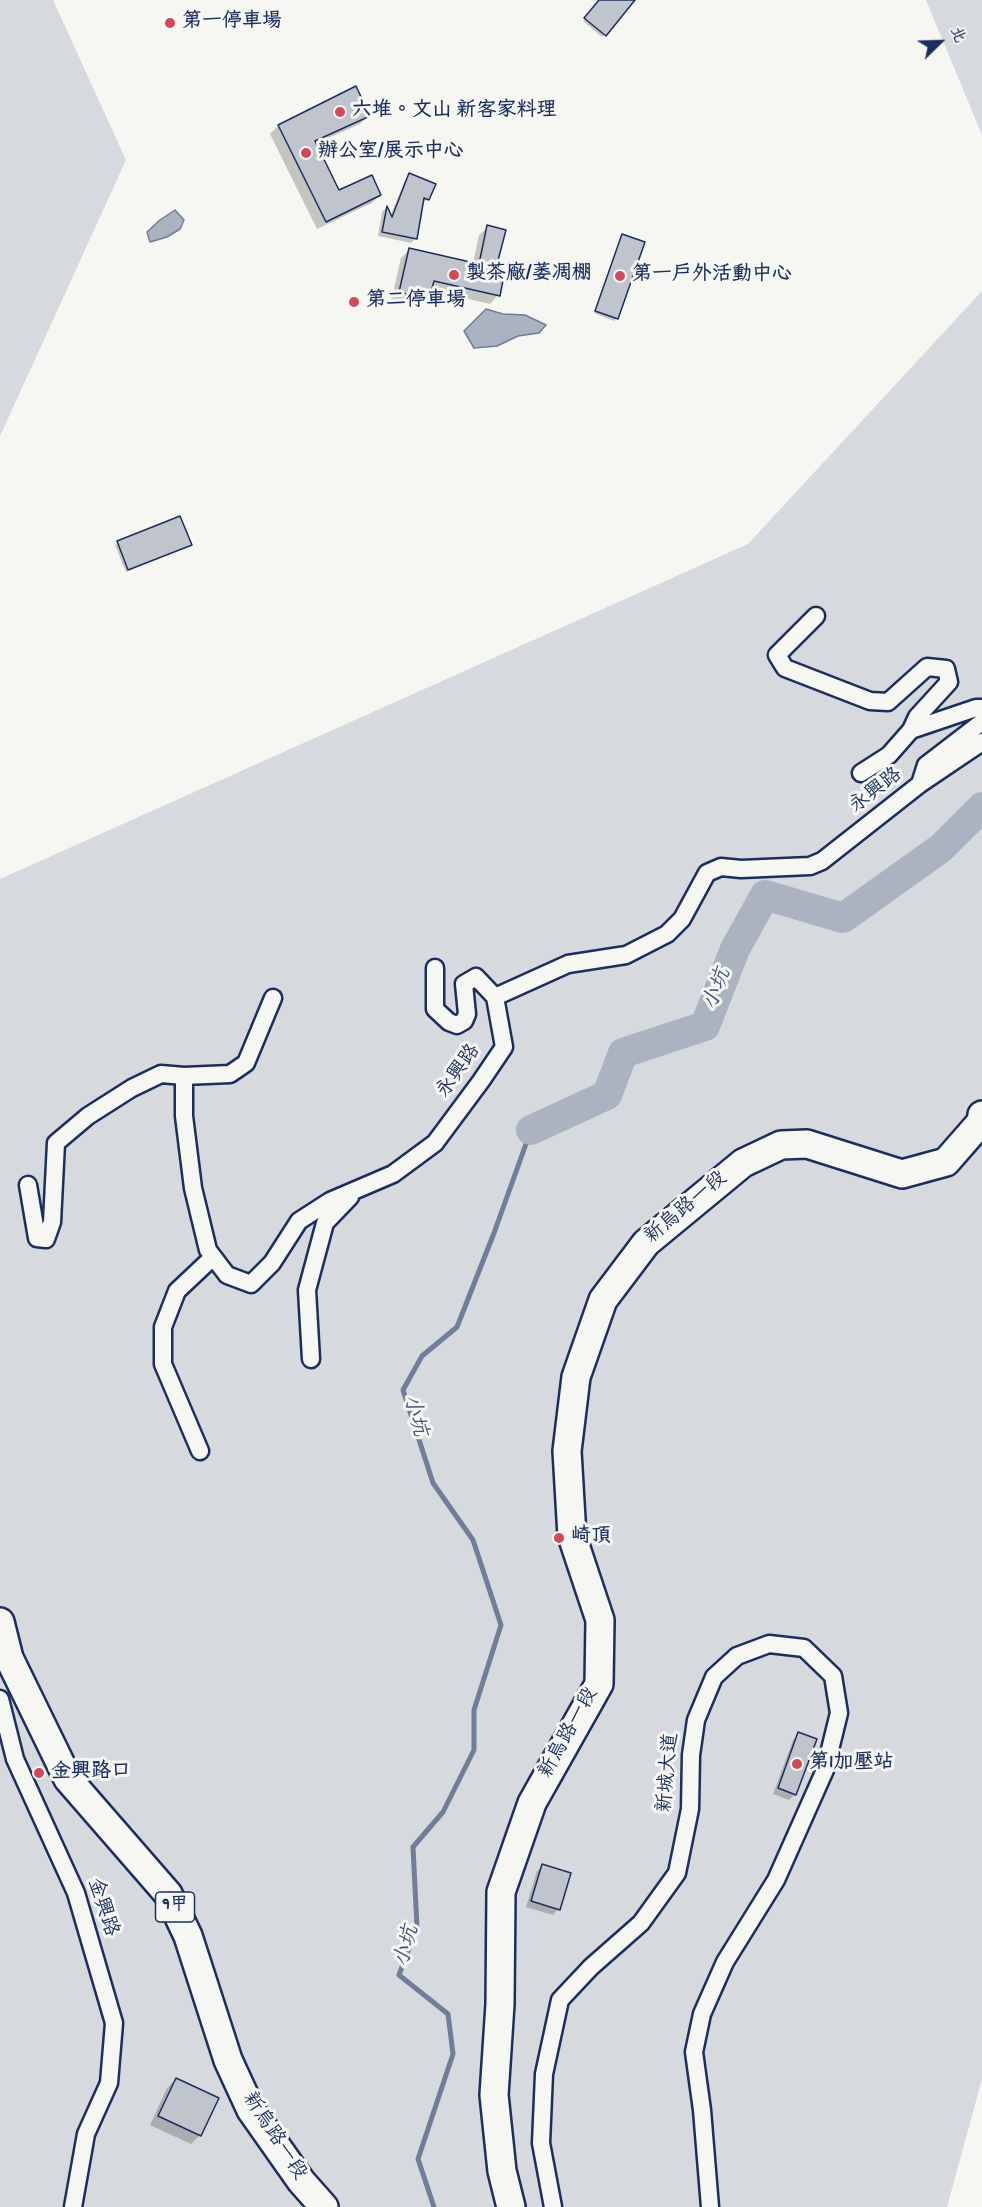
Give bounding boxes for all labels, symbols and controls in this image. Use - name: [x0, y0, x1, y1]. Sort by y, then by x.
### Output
- place label: 第一停車場: [182, 11, 282, 35]
- north arrow: [910, 12, 970, 72]
- marker: 第一停車場: [163, 16, 177, 30]
- text: 北: [943, 23, 971, 47]
- place label: 六堆。文山 新客家料理: [352, 100, 557, 124]
- marker: 六堆。文山 新客家料理: [333, 105, 347, 119]
- place label: 辦公室/展示中心: [318, 141, 464, 165]
- marker: 辦公室/展示中心: [299, 146, 313, 160]
- place label: 製茶廠/萎凋棚: [466, 263, 592, 287]
- place label: 第一戶外活動中心: [632, 264, 792, 288]
- marker: 製茶廠/萎凋棚: [447, 268, 461, 282]
- marker: 第一戶外活動中心: [613, 269, 627, 283]
- place label: 第二停車場: [366, 290, 466, 314]
- marker: 第二停車場: [347, 295, 361, 309]
- street label: 永興路: [846, 764, 908, 820]
- water label: 小坑: [700, 966, 738, 1014]
- street label: 永興路: [433, 1041, 487, 1103]
- street label: 新烏路一段: [641, 1168, 733, 1250]
- water label: 小坑: [395, 1392, 431, 1440]
- place label: 崎頂: [571, 1526, 611, 1550]
- marker: 崎頂: [552, 1531, 566, 1545]
- street label: 新烏路一段: [535, 1684, 605, 1784]
- street label: 新城大道: [655, 1732, 685, 1814]
- place label: 第1加壓站: [809, 1752, 893, 1776]
- marker: 第1加壓站: [790, 1757, 804, 1771]
- place label: 金興路口: [51, 1761, 131, 1785]
- marker: 金興路口: [32, 1766, 46, 1780]
- street label: 金興路: [80, 1876, 122, 1940]
- road number: 9甲: [156, 1892, 195, 1922]
- water label: 小坑: [391, 1923, 427, 1971]
- street label: 新烏路一段: [236, 2089, 310, 2185]

